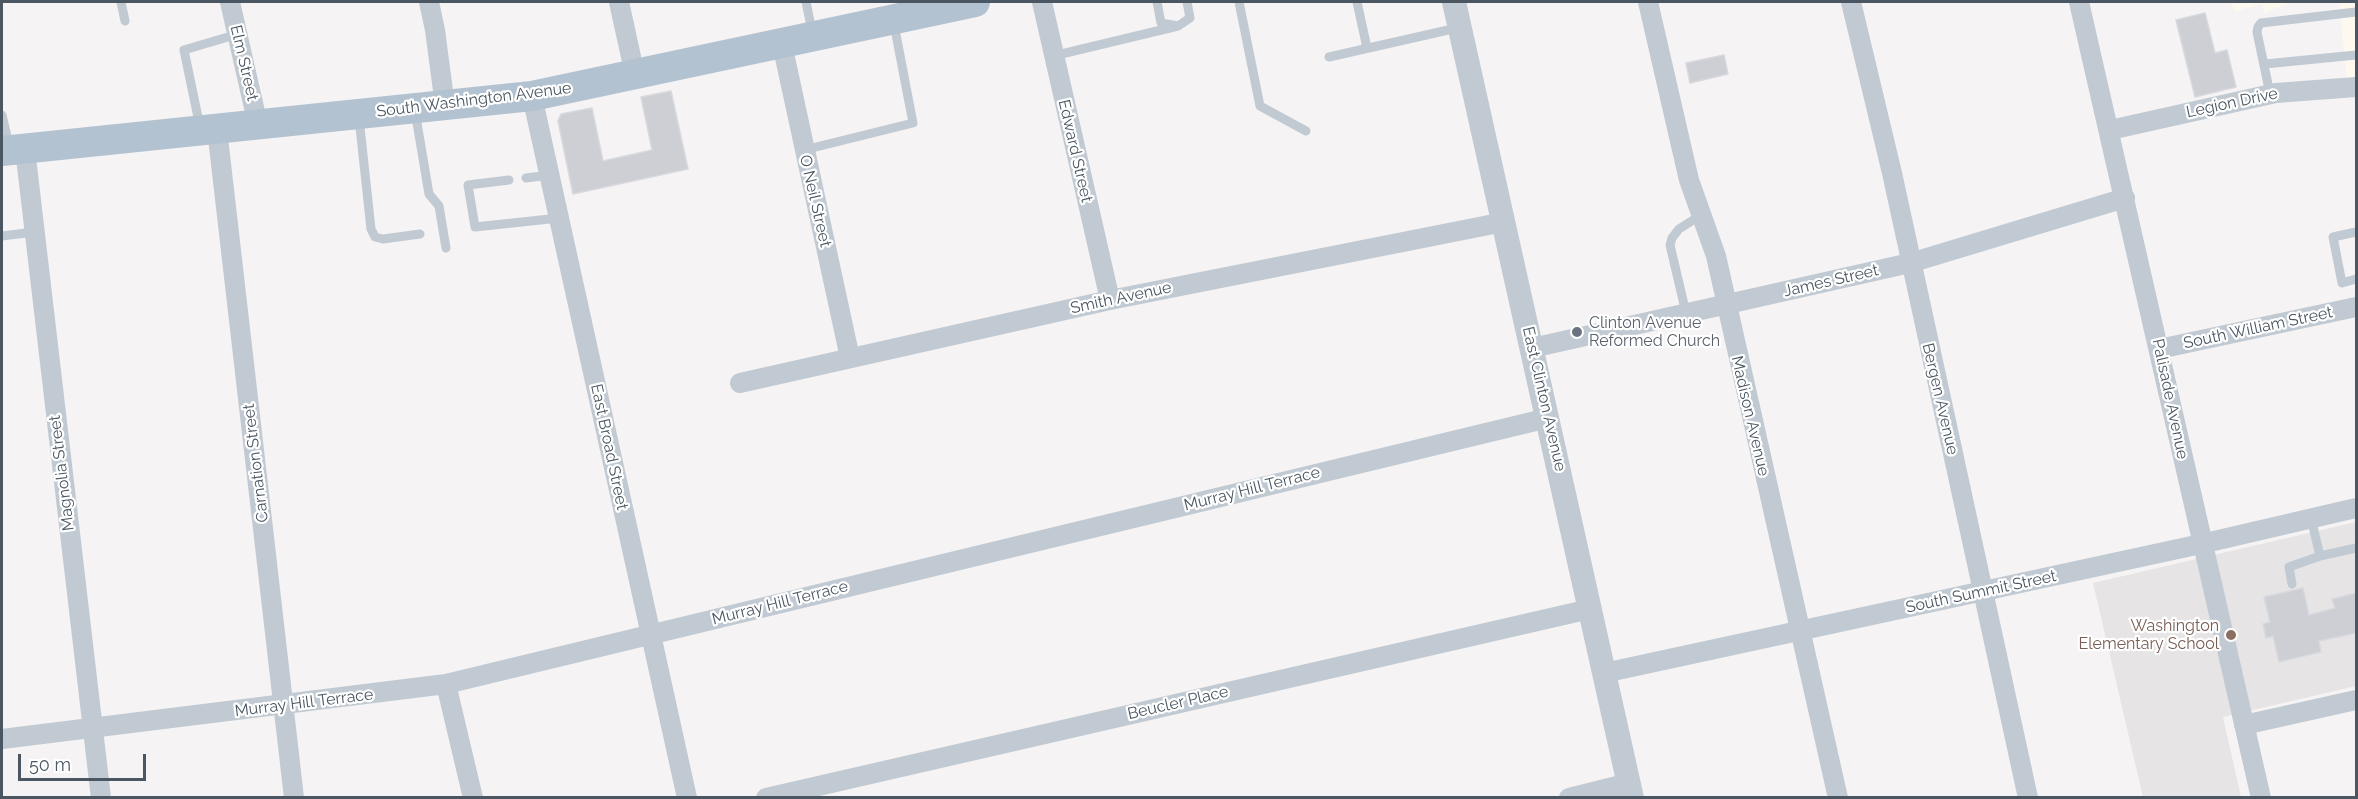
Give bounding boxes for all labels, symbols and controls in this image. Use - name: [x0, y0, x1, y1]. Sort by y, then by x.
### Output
- street label: Elm Street: [226, 23, 262, 103]
- street label: South Washington Avenue: [375, 79, 573, 121]
- street label: Legion Drive: [2185, 84, 2279, 122]
- street label: Edward Street: [1054, 98, 1096, 204]
- street label: O Neil Street: [795, 153, 835, 249]
- street label: James Street: [1782, 261, 1880, 301]
- street label: Smith Avenue: [1069, 278, 1173, 318]
- street label: South William Street: [2182, 303, 2334, 353]
- place label: Clinton Avenue Reformed Church: [1589, 313, 1720, 351]
- street label: East Clinton Avenue: [1518, 325, 1570, 473]
- marker: Clinton Avenue Reformed Church: [1570, 325, 1584, 339]
- street label: Palisade Avenue: [2148, 337, 2192, 461]
- street label: Bergen Avenue: [1918, 341, 1962, 457]
- street label: Madison Avenue: [1727, 354, 1773, 478]
- street label: East Broad Street: [586, 382, 632, 512]
- street label: Carnation Street: [239, 403, 273, 523]
- street label: Magnolia Street: [45, 414, 79, 532]
- street label: Murray Hill Terrace: [1182, 463, 1322, 515]
- street label: South Summit Street: [1904, 567, 2058, 617]
- street label: Murray Hill Terrace: [710, 577, 850, 629]
- place label: Washington Elementary School: [2079, 616, 2219, 654]
- marker: Washington Elementary School: [2224, 628, 2238, 642]
- street label: Beucler Place: [1126, 682, 1230, 724]
- street label: Murray Hill Terrace: [234, 685, 374, 721]
- scale bar: [21, 742, 148, 780]
- text: 50 m: [29, 754, 71, 775]

